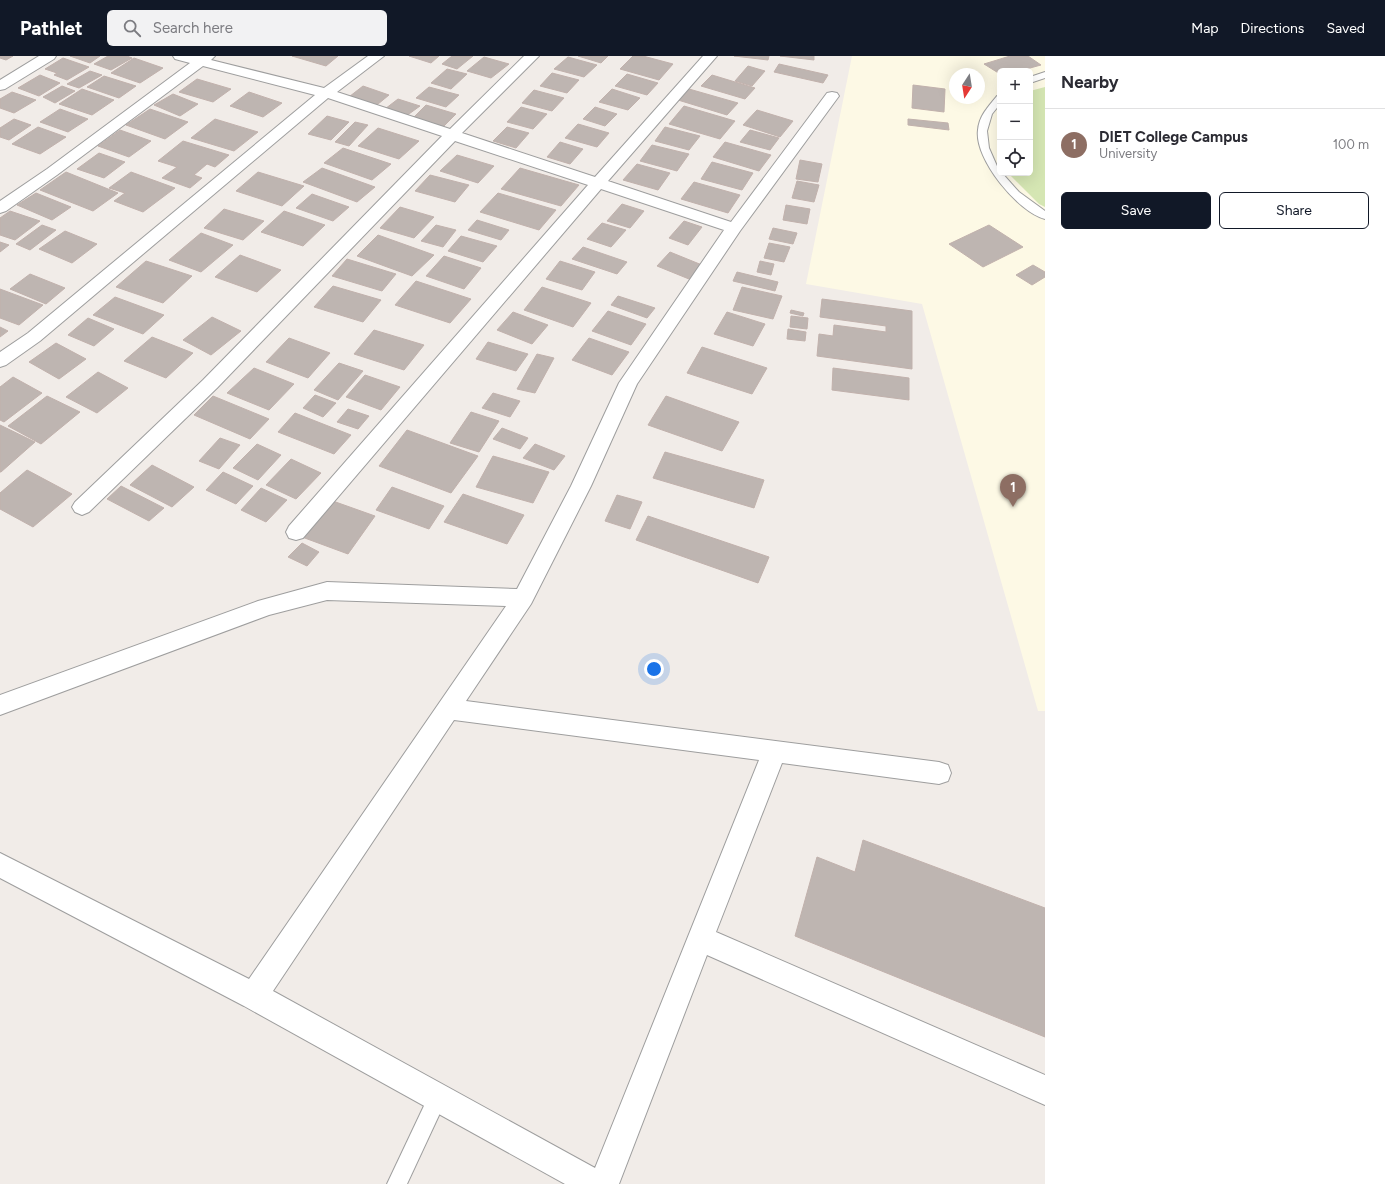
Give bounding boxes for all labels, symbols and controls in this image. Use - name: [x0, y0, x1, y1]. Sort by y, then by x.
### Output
- search box: [107, 10, 387, 46]
- text: Pathlet: [20, 17, 83, 40]
- icon: search: [121, 17, 143, 39]
- text: Search here: [153, 19, 233, 37]
- text: Map: [1191, 20, 1219, 37]
- text: Directions: [1241, 20, 1304, 37]
- text: Saved: [1326, 20, 1365, 37]
- north arrow: [949, 68, 985, 104]
- map controls: [997, 68, 1033, 176]
- button: +: [997, 68, 1033, 104]
- text: Nearby: [1061, 72, 1119, 92]
- button: −: [997, 104, 1033, 140]
- text: DIET College Campus: [1099, 128, 1248, 146]
- text: 1: [1071, 137, 1077, 152]
- text: 100 m: [1333, 137, 1369, 152]
- button: locate: [997, 140, 1033, 176]
- text: University: [1099, 146, 1157, 161]
- button: Save: [1061, 192, 1211, 229]
- button: Share: [1219, 192, 1369, 229]
- pin: 1: [1000, 474, 1026, 507]
- your location: [644, 659, 664, 679]

